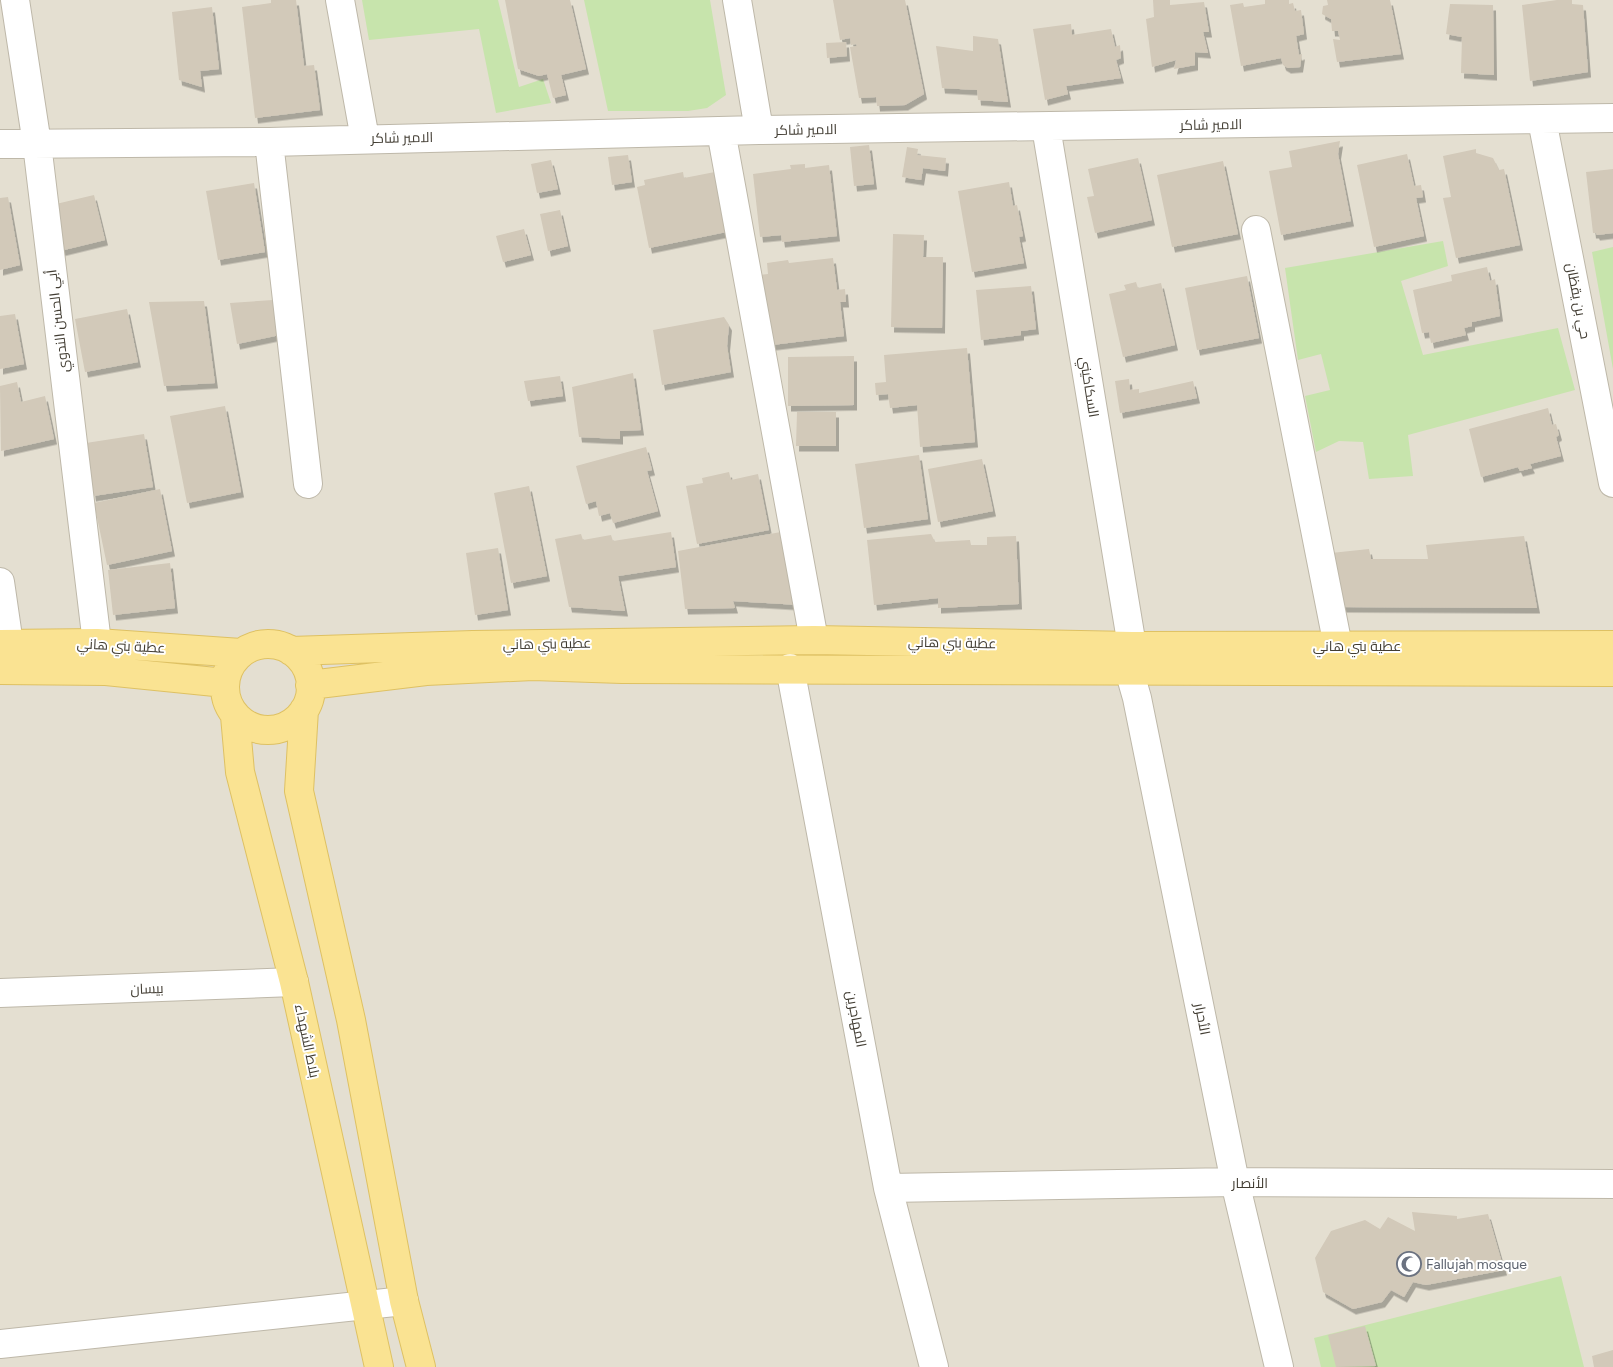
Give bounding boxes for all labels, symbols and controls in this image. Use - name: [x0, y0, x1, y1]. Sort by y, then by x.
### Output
- street label: الامير شاكر: [1179, 116, 1242, 134]
- street label: الامير شاكر: [774, 121, 837, 139]
- street label: الامير شاكر: [370, 129, 433, 147]
- street label: حي بن يقظان: [1559, 261, 1594, 341]
- street label: أبي الحسن الندوي: [42, 268, 76, 374]
- street label: السكاكيني: [1073, 355, 1102, 419]
- street label: عطية بني هاني: [908, 634, 996, 655]
- street label: عطية بني هاني: [76, 635, 166, 660]
- street label: عطية بني هاني: [503, 635, 591, 656]
- street label: عطية بني هاني: [1313, 638, 1401, 658]
- street label: بيسان: [130, 980, 164, 998]
- street label: المهاجرين: [842, 989, 870, 1049]
- street label: الأحرار: [1190, 1001, 1213, 1036]
- street label: بلاط الشهداء: [291, 1003, 323, 1079]
- street label: الأنصار: [1231, 1175, 1268, 1192]
- mosque icon: Fallujah mosque: [1396, 1251, 1422, 1277]
- place label: Fallujah mosque: [1426, 1256, 1527, 1273]

